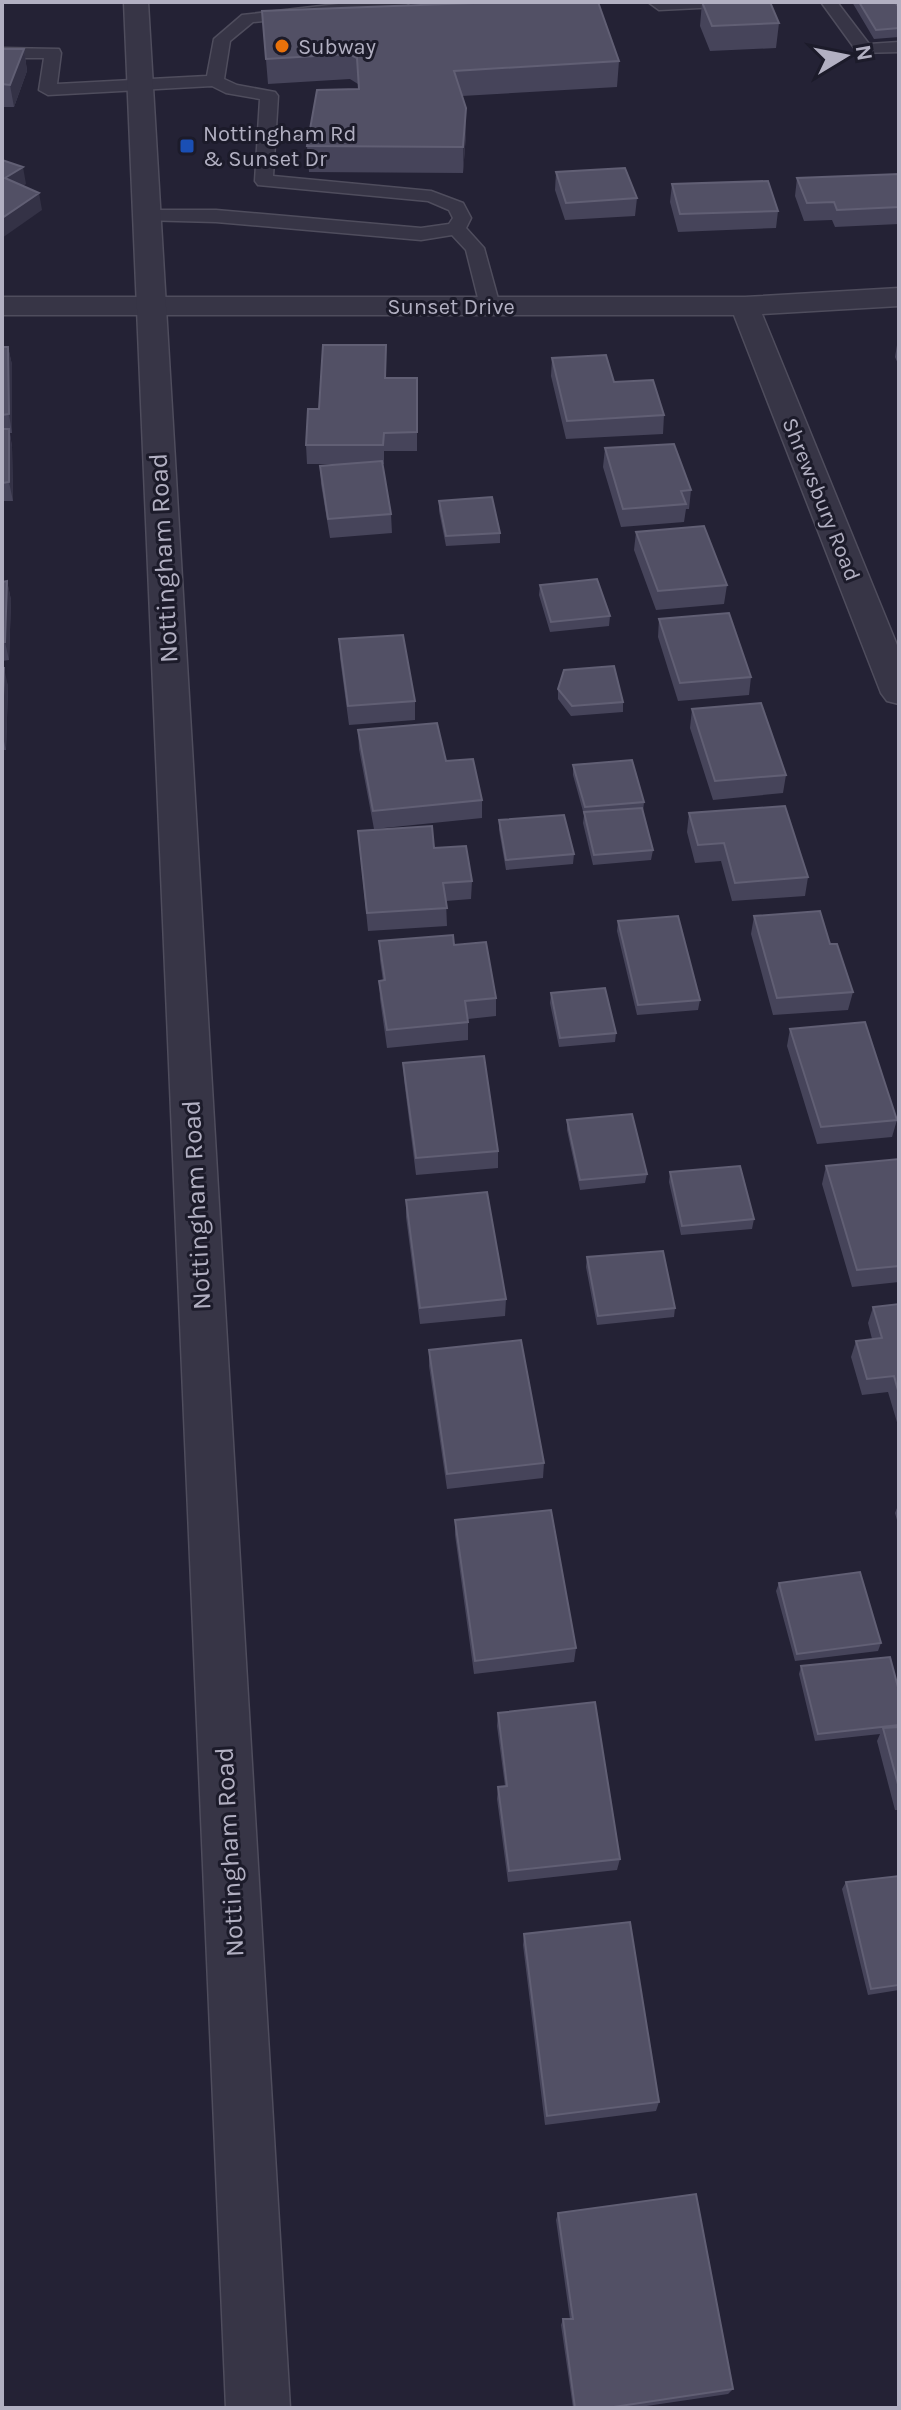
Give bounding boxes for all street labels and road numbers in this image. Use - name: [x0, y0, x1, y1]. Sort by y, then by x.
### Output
- street label: Sunset Drive: [387, 294, 515, 320]
- street label: Shrewsbury Road: [776, 414, 866, 585]
- street label: Nottingham Road: [143, 452, 184, 664]
- street label: Nottingham Road: [176, 1099, 217, 1311]
- street label: Nottingham Road: [209, 1746, 250, 1958]

